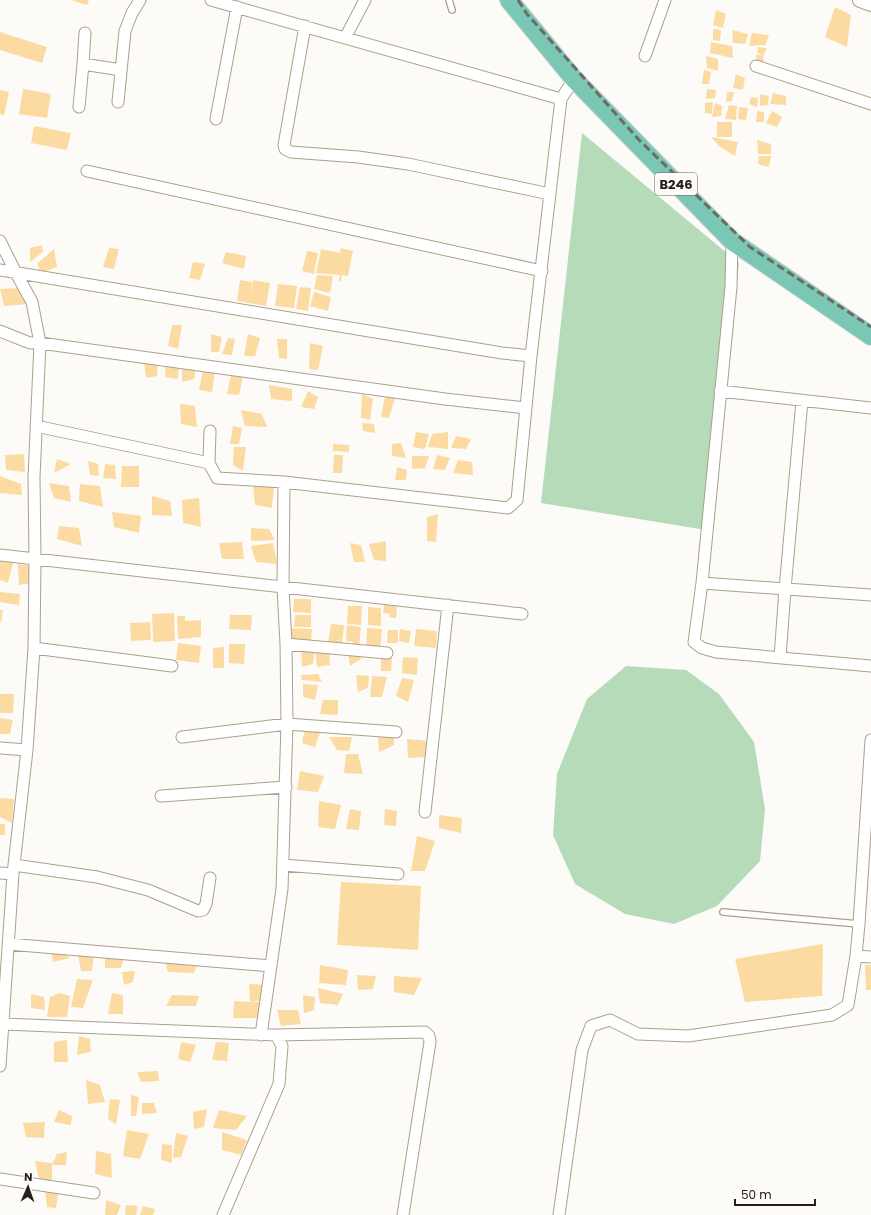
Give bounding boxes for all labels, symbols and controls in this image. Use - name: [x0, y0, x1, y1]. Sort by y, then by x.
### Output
- road number: B246: [655, 173, 697, 195]
- north arrow: [8, 1167, 48, 1207]
- text: N: [24, 1169, 33, 1185]
- scale bar: [735, 1181, 815, 1207]
- text: 50 m: [741, 1186, 772, 1203]

